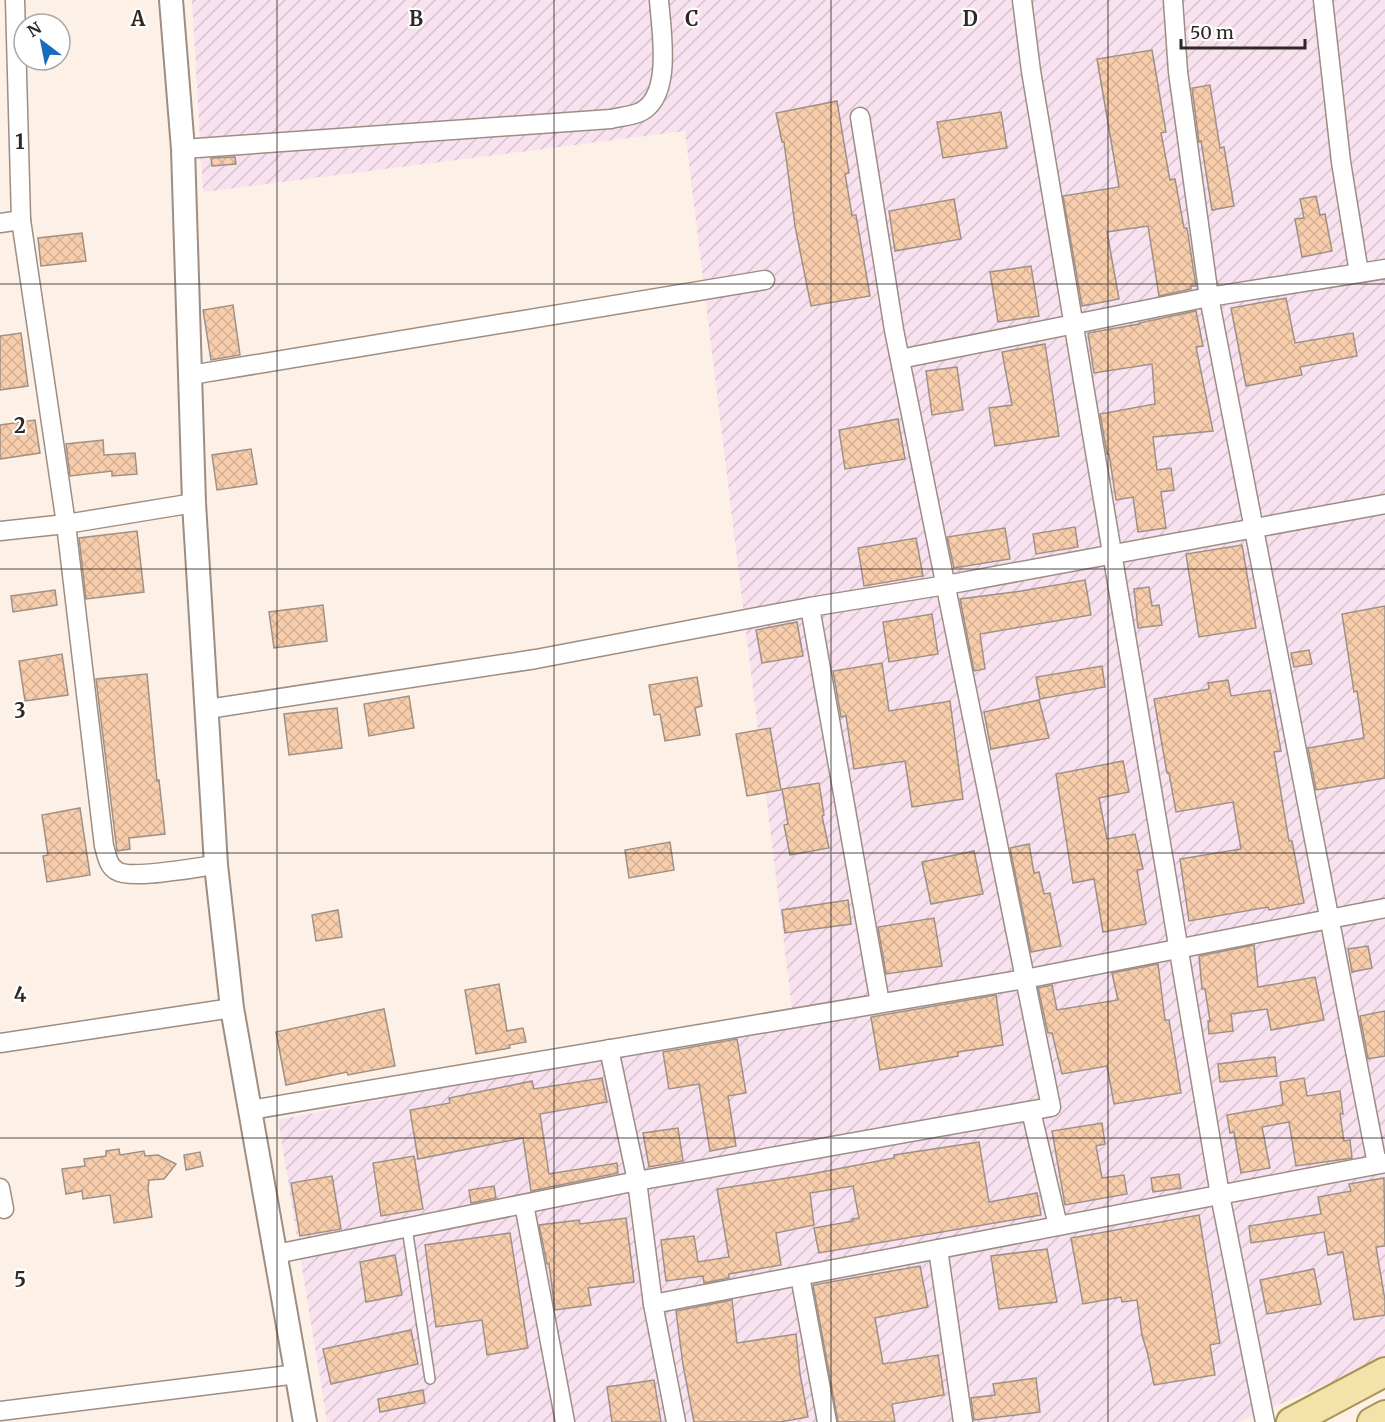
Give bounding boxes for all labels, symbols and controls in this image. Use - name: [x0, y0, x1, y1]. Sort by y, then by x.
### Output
- text: A: [130, 6, 146, 31]
- text: B: [409, 6, 423, 31]
- text: C: [685, 6, 699, 31]
- text: D: [962, 6, 978, 31]
- north arrow: [12, 12, 72, 72]
- scale bar: [1181, 12, 1306, 50]
- text: N: [23, 17, 45, 41]
- text: 50 m: [1190, 21, 1234, 44]
- text: 1: [15, 129, 25, 154]
- text: 2: [14, 413, 26, 438]
- text: 3: [14, 698, 26, 723]
- text: 4: [14, 982, 27, 1007]
- text: 5: [14, 1267, 26, 1292]

